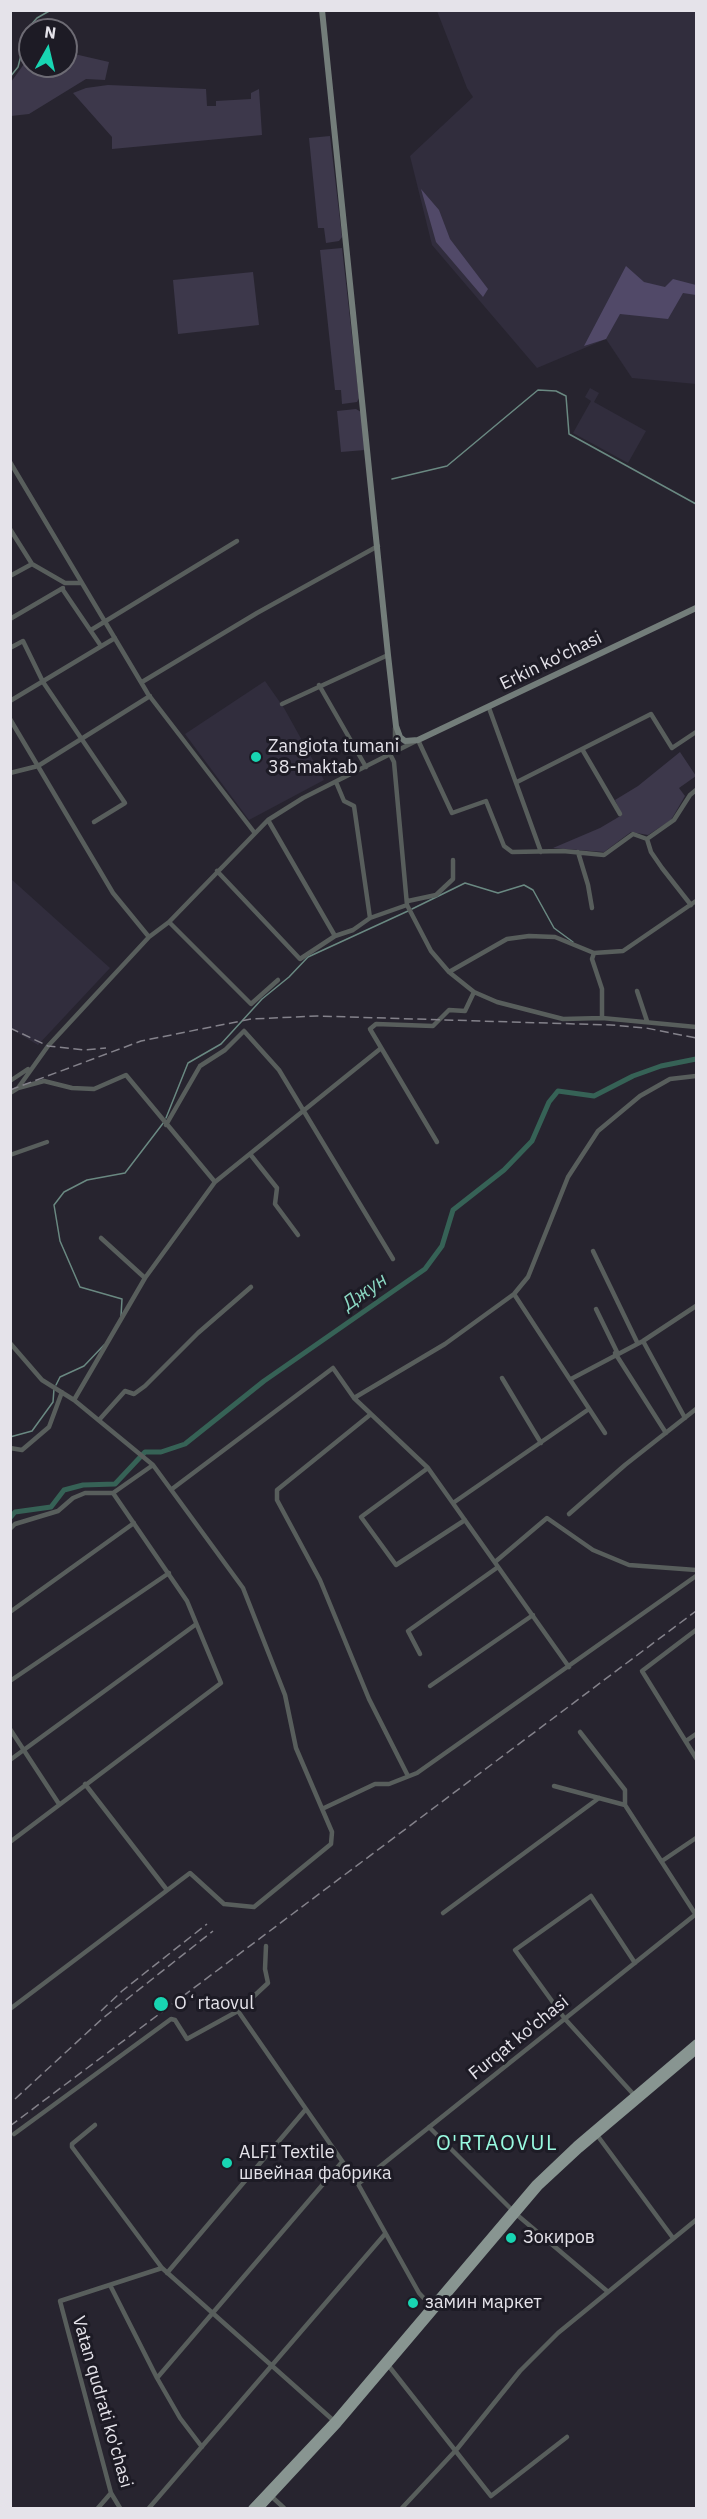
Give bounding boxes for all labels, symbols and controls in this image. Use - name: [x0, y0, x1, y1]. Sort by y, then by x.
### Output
- north arrow: [18, 18, 78, 78]
- text: N: [43, 21, 57, 43]
- street label: Erkin ko'chasi: [497, 627, 605, 695]
- place label: Zangiota tumani 38-maktab: [268, 736, 399, 778]
- marker: Zangiota tumani 38-maktab: [249, 750, 263, 764]
- water label: Джун: [338, 1268, 392, 1316]
- street label: Furqat ko'chasi: [465, 1991, 573, 2085]
- place label: Oʻrtaovul: [174, 1993, 254, 2015]
- marker: Oʻrtaovul: [152, 1995, 170, 2013]
- district label: O'RTAOVUL: [436, 2131, 558, 2157]
- place label: ALFI Textile швейная фабрика: [239, 2142, 392, 2184]
- marker: ALFI Textile швейная фабрика: [220, 2156, 234, 2170]
- place label: Зокиров: [523, 2227, 595, 2249]
- marker: Зокиров: [504, 2231, 518, 2245]
- place label: замин маркет: [425, 2292, 542, 2314]
- marker: замин маркет: [406, 2296, 420, 2310]
- street label: Vatan qudrati ko'chasi: [67, 2314, 137, 2490]

